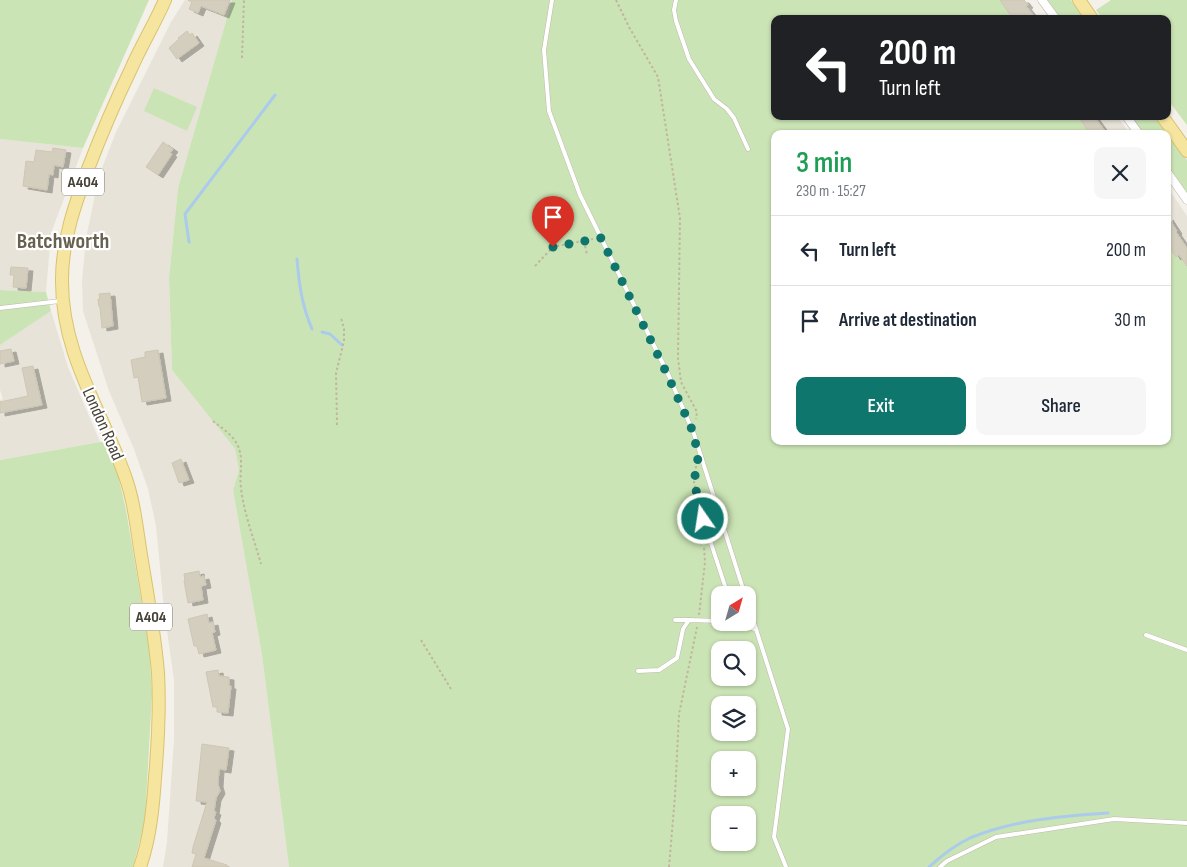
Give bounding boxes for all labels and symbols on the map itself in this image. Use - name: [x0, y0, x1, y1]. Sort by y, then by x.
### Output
- road number: A404: [62, 168, 104, 196]
- pin: [532, 196, 574, 247]
- district label: Batchworth: [17, 228, 109, 255]
- street label: London Road: [78, 384, 128, 464]
- position arrow: [676, 492, 728, 544]
- north arrow: [711, 586, 756, 631]
- road number: A404: [130, 604, 172, 630]

